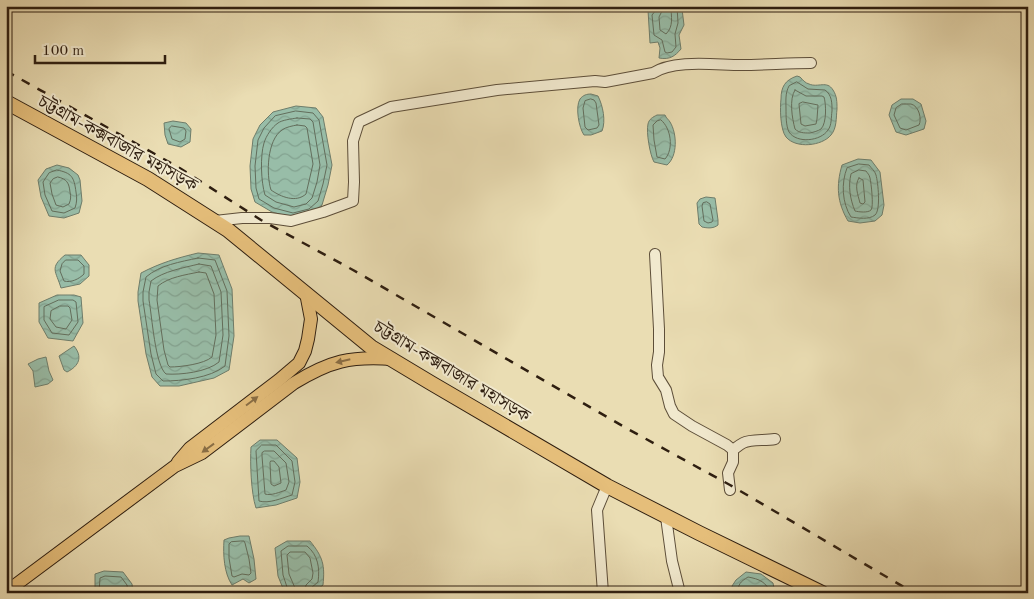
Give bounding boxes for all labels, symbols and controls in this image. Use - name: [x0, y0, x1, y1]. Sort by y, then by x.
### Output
- scale bar: [35, 32, 165, 64]
- text: 100 m: [42, 44, 84, 59]
- street label: চট্টগ্রাম-কক্সবাজার মহাসড়ক: [34, 90, 202, 196]
- street label: চট্টগ্রাম-কক্সবাজার মহাসড়ক: [369, 316, 535, 426]
- one-way arrow: [336, 357, 351, 365]
- one-way arrow: [245, 396, 259, 406]
- one-way arrow: [202, 443, 215, 454]

